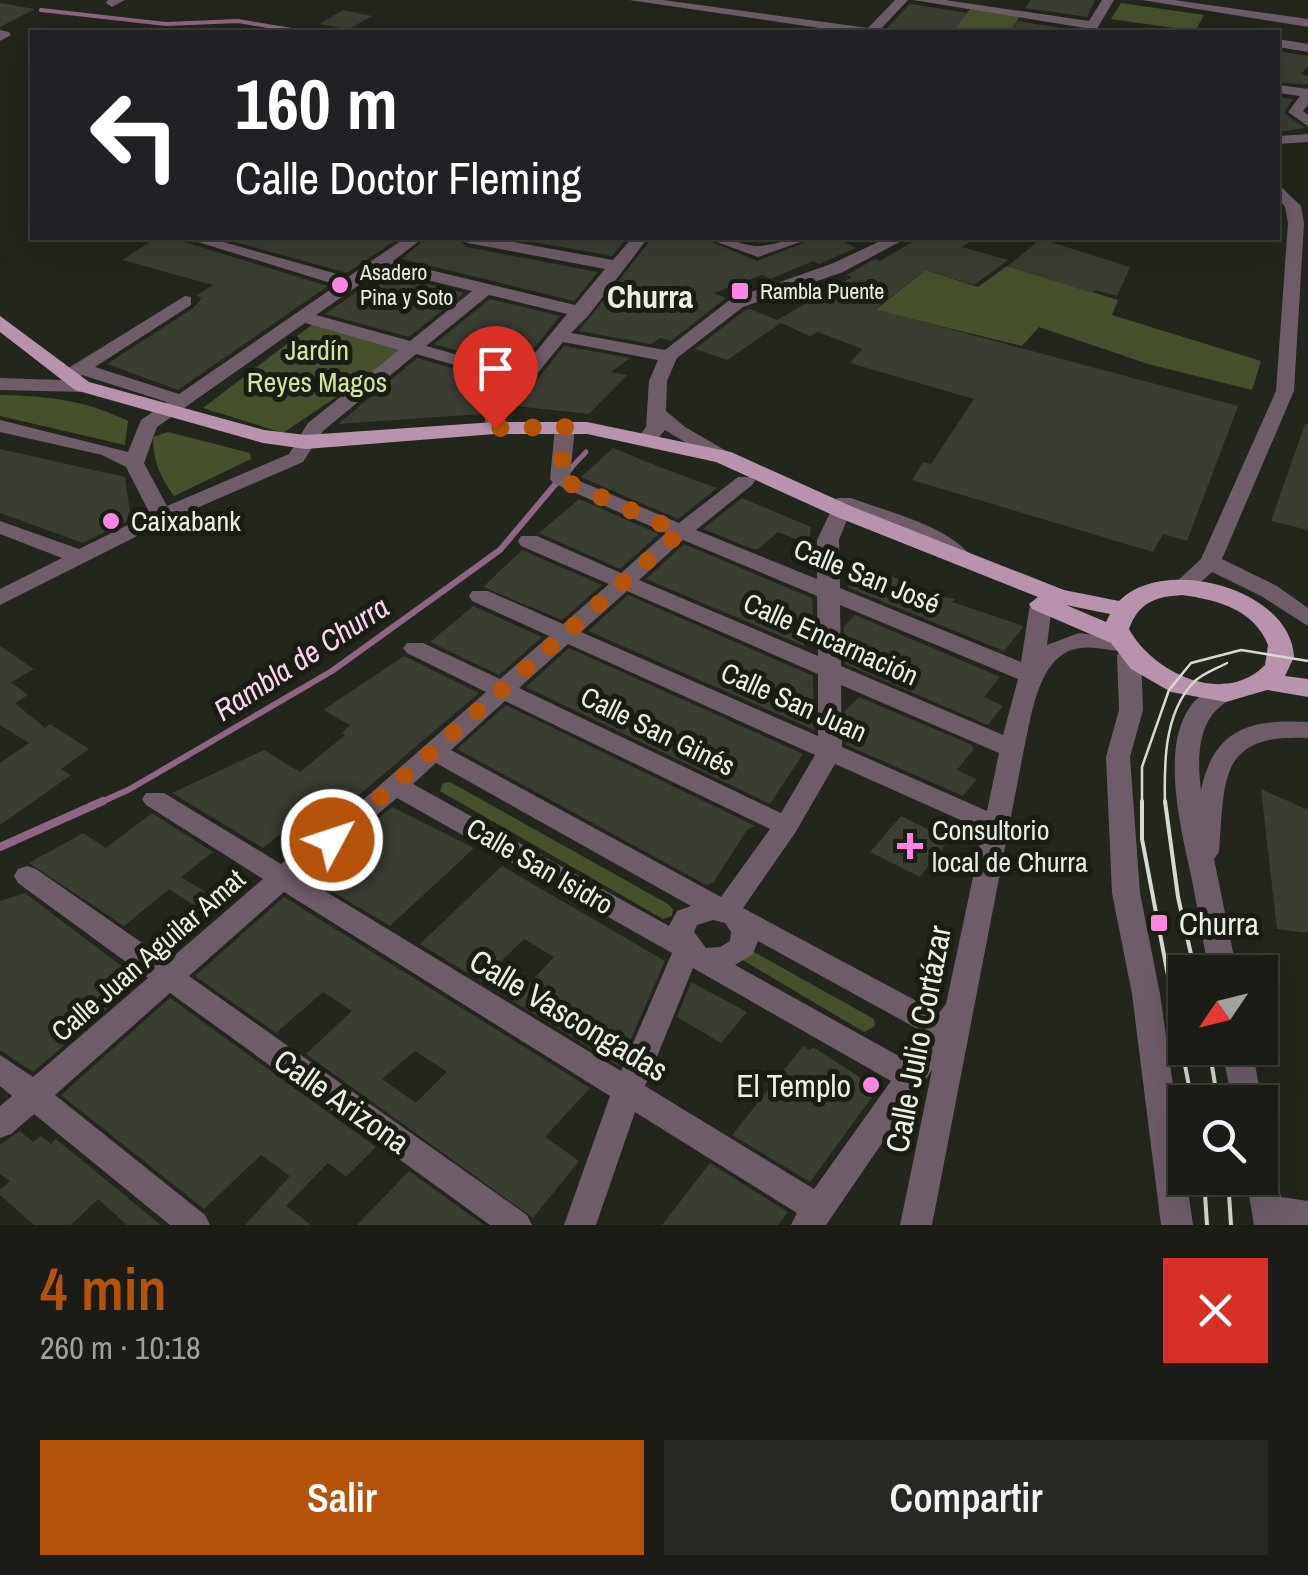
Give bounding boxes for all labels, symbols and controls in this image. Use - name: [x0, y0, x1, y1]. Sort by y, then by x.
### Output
- text: 160 m: [235, 57, 398, 151]
- icon: left: [70, 70, 200, 200]
- text: Calle Doctor Fleming: [235, 147, 582, 208]
- place label: Asadero Pina y Soto: [359, 257, 453, 312]
- marker: Asadero Pina y Soto: [329, 274, 351, 296]
- district label: Churra: [607, 275, 693, 318]
- place label: Rambla Puente: [760, 276, 884, 306]
- marker: Rambla Puente: [729, 280, 751, 302]
- pin: [453, 326, 538, 429]
- park label: Jardín Reyes Magos: [247, 331, 387, 401]
- icon: arrive: [468, 341, 523, 396]
- place label: Caixabank: [131, 502, 241, 540]
- marker: Caixabank: [100, 510, 122, 532]
- street label: Calle San José: [788, 529, 946, 623]
- street label: Calle Encarnación: [738, 583, 924, 695]
- water label: Rambla de Churra: [206, 586, 396, 730]
- street label: Calle San Juan: [715, 653, 873, 751]
- street label: Calle San Ginés: [575, 677, 741, 785]
- position arrow: [280, 788, 384, 892]
- street label: Calle San Isidro: [460, 809, 620, 923]
- place label: Consultorio local de Churra: [932, 811, 1088, 881]
- marker: Consultorio local de Churra: [897, 833, 923, 859]
- street label: Calle Juan Aguilar Amat: [43, 860, 253, 1050]
- place label: Churra: [1179, 902, 1260, 945]
- marker: Churra: [1148, 912, 1170, 934]
- street label: Calle Julio Cortázar: [875, 922, 961, 1156]
- street label: Calle Vascongadas: [462, 939, 676, 1091]
- north arrow: [1168, 955, 1278, 1065]
- map controls: [1168, 955, 1278, 1195]
- street label: Calle Arizona: [266, 1039, 419, 1164]
- place label: El Templo: [736, 1064, 851, 1107]
- marker: El Templo: [860, 1074, 882, 1096]
- button: search: [1168, 1085, 1278, 1195]
- text: 4 min: [40, 1248, 167, 1329]
- button: close: [1163, 1258, 1268, 1363]
- text: 260 m · 10:18: [40, 1326, 200, 1369]
- button: Salir: [40, 1440, 644, 1555]
- button: Compartir: [664, 1440, 1268, 1555]

